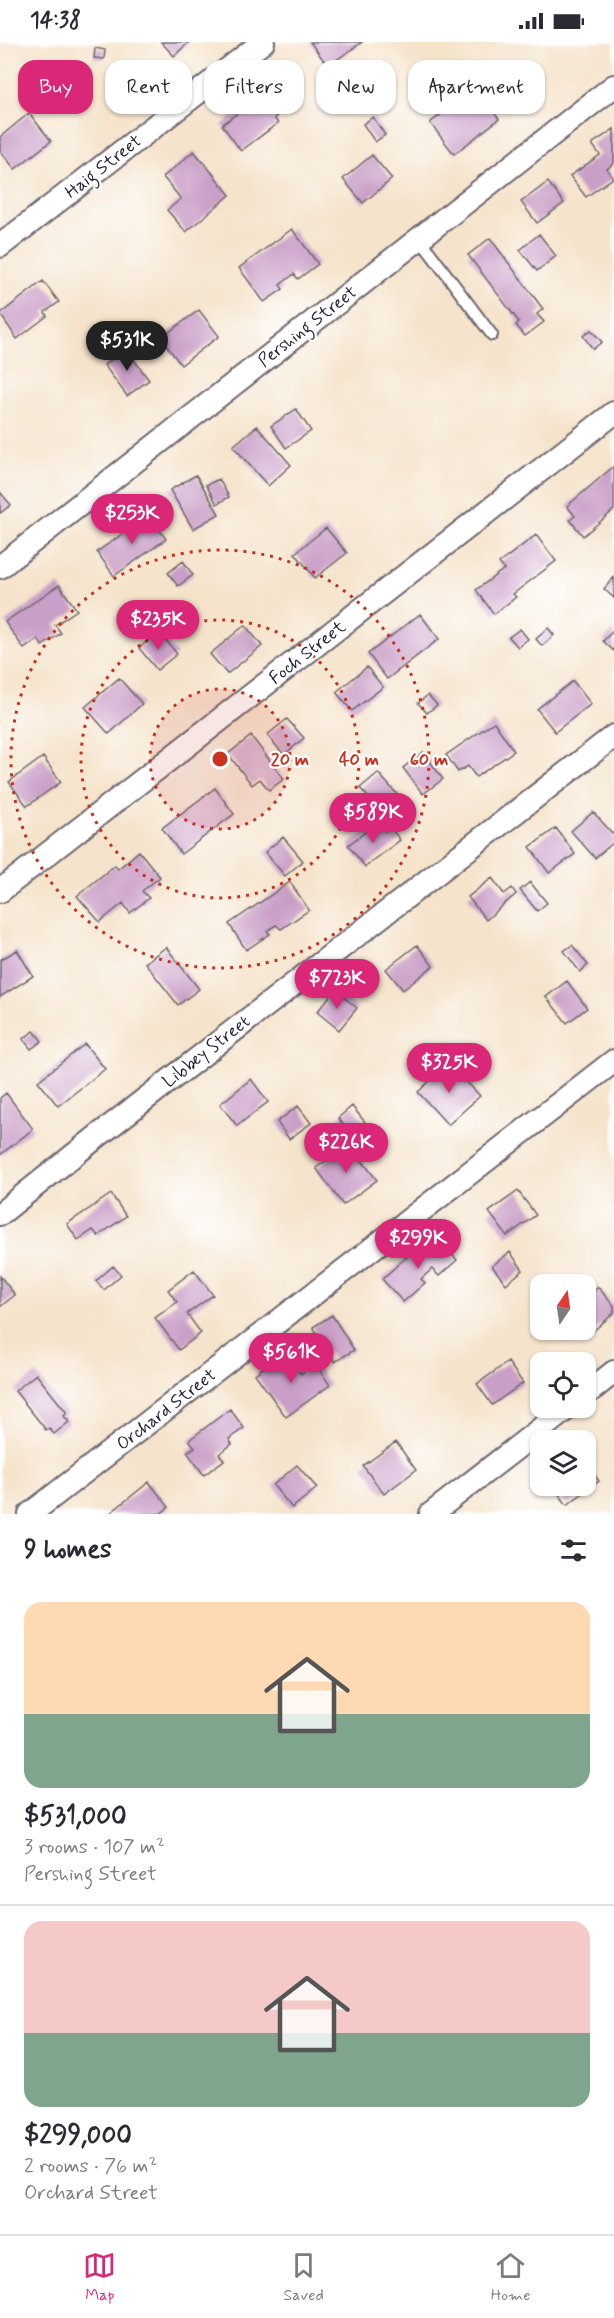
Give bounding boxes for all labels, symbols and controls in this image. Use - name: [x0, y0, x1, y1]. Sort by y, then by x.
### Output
- text: 14:38: [30, 7, 81, 35]
- chip: Buy: [18, 60, 93, 114]
- chip: Rent: [105, 60, 192, 114]
- chip: Filters: [204, 60, 304, 114]
- chip: New: [316, 60, 396, 114]
- chip: Apartment: [408, 60, 545, 114]
- street label: Haig Street: [60, 129, 148, 206]
- street label: Pershing Street: [253, 281, 363, 375]
- pin: $531K: [85, 321, 169, 372]
- text: $531K: [100, 327, 154, 354]
- pin: $253K: [90, 494, 174, 545]
- text: $253K: [105, 500, 159, 527]
- pin: $235K: [116, 600, 200, 651]
- text: $235K: [130, 606, 186, 633]
- street label: Foch Street: [264, 615, 351, 690]
- text: 20 m: [271, 748, 309, 772]
- text: 40 m: [339, 748, 379, 772]
- text: 60 m: [410, 748, 448, 772]
- centre of rings: [210, 749, 230, 769]
- pin: $589K: [331, 793, 415, 844]
- text: $589K: [343, 799, 403, 826]
- pin: $723K: [295, 959, 379, 1010]
- text: $723K: [309, 965, 365, 992]
- street label: Libbey Street: [158, 1010, 256, 1094]
- pin: $325K: [407, 1043, 491, 1094]
- text: $325K: [421, 1049, 477, 1076]
- pin: $226K: [304, 1123, 388, 1174]
- text: $226K: [318, 1129, 374, 1156]
- pin: $299K: [376, 1219, 460, 1270]
- text: $299K: [389, 1225, 447, 1252]
- north arrow: [530, 1274, 596, 1340]
- map controls: [530, 1274, 596, 1496]
- pin: $561K: [249, 1333, 333, 1384]
- text: $561K: [263, 1339, 319, 1366]
- button: locate: [530, 1352, 596, 1418]
- street label: Orchard Street: [112, 1363, 221, 1456]
- button: layers: [530, 1430, 596, 1496]
- text: 9 homes: [24, 1533, 112, 1567]
- icon: filters: [557, 1534, 590, 1567]
- icon: home: [253, 1641, 361, 1749]
- text: $531,000: [24, 1800, 127, 1834]
- text: 3 rooms · 107 m²: [24, 1834, 165, 1861]
- text: Pershing Street: [24, 1861, 157, 1888]
- icon: home: [253, 1960, 361, 2068]
- text: $299,000: [24, 2119, 132, 2153]
- text: 2 rooms · 76 m²: [24, 2153, 157, 2180]
- text: Orchard Street: [24, 2180, 158, 2207]
- tab: Map: [83, 2249, 116, 2306]
- tab: Saved: [283, 2249, 324, 2306]
- tab: Home: [491, 2249, 531, 2306]

